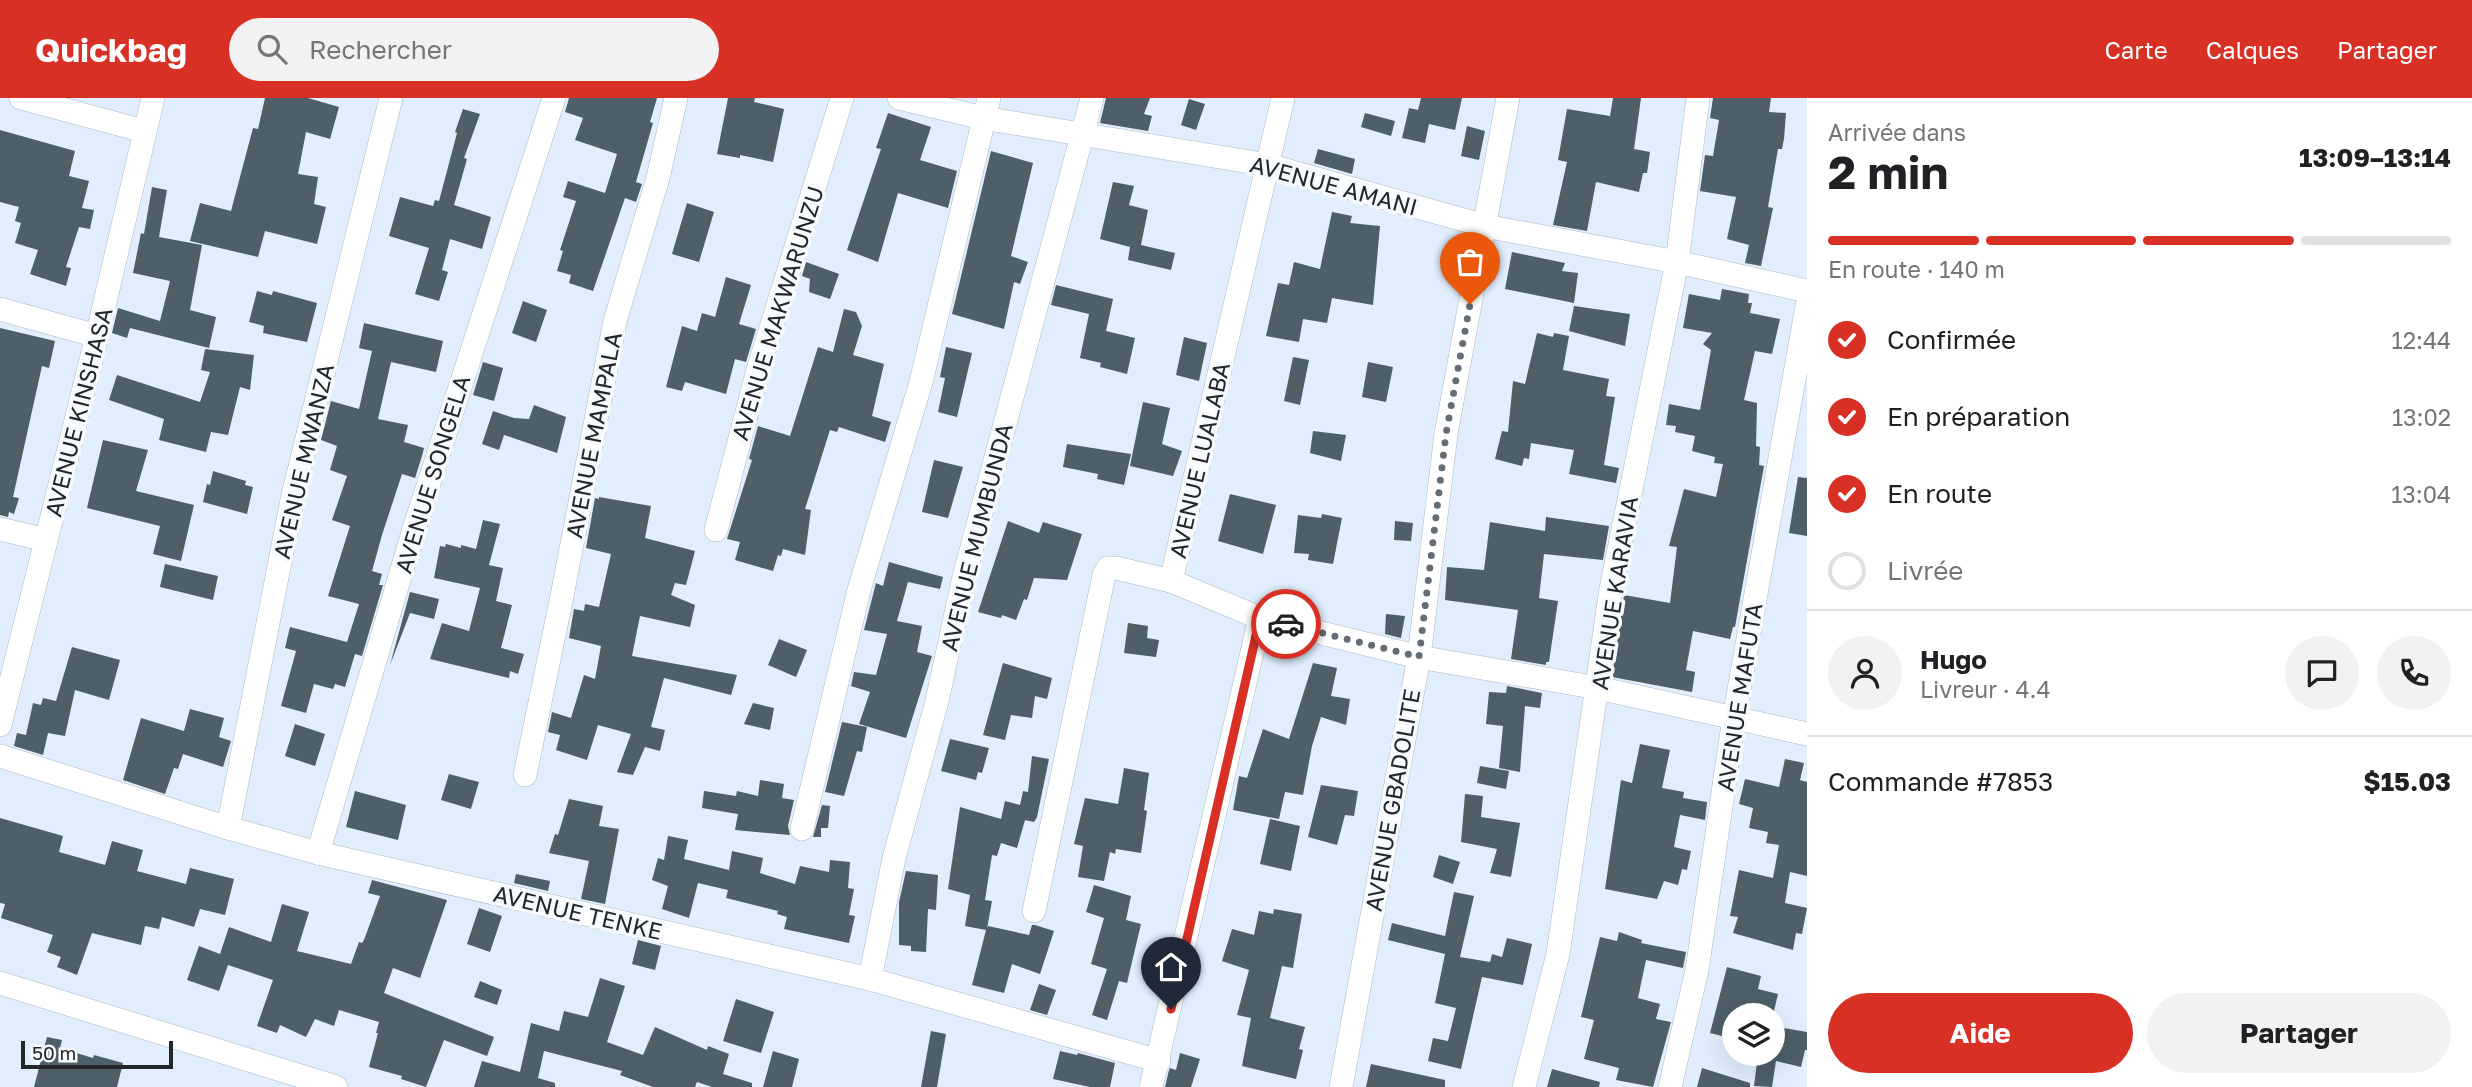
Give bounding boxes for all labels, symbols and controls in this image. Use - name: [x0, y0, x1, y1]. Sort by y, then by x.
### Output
- search box: [229, 18, 719, 81]
- text: Quickbag: [35, 30, 187, 69]
- icon: search: [253, 30, 291, 68]
- text: Rechercher: [309, 34, 452, 65]
- text: Carte: [2104, 35, 2168, 64]
- text: Calques: [2206, 35, 2299, 64]
- text: Partager: [2337, 35, 2437, 64]
- text: Arrivée dans: [1828, 118, 1966, 146]
- text: 13:09–13:14: [2299, 142, 2451, 173]
- text: 2 min: [1828, 144, 1948, 199]
- street label: AVENUE AMANI: [1247, 149, 1421, 221]
- street label: AVENUE MAKWARUNZU: [725, 182, 829, 444]
- pin: [1440, 232, 1500, 304]
- icon: bag: [1451, 243, 1489, 281]
- text: En route · 140 m: [1828, 255, 2005, 283]
- street label: AVENUE KINSHASA: [38, 304, 118, 520]
- icon: check: [1828, 321, 1866, 359]
- text: Confirmée: [1887, 324, 2016, 355]
- text: 12:44: [2392, 326, 2451, 354]
- street label: AVENUE MAMPALA: [559, 329, 627, 541]
- street label: AVENUE LUALABA: [1163, 359, 1235, 561]
- street label: AVENUE MWANZA: [267, 361, 339, 561]
- street label: AVENUE SONGELA: [389, 372, 475, 576]
- icon: check: [1828, 398, 1866, 436]
- text: En préparation: [1887, 401, 2070, 432]
- text: 13:02: [2392, 403, 2451, 431]
- street label: AVENUE MUMBUNDA: [934, 420, 1018, 654]
- icon: check: [1828, 475, 1866, 513]
- text: En route: [1887, 478, 1992, 509]
- text: 13:04: [2391, 480, 2451, 508]
- street label: AVENUE KARAVIA: [1585, 494, 1643, 692]
- text: Livrée: [1887, 555, 1963, 586]
- courier: [1251, 589, 1321, 659]
- street label: AVENUE MAFUTA: [1710, 601, 1768, 793]
- icon: car: [1267, 605, 1305, 643]
- button: person: [1828, 636, 1902, 710]
- button: chat: [2285, 636, 2359, 710]
- button: phone: [2377, 636, 2451, 710]
- text: Hugo: [1920, 644, 1987, 675]
- text: Livreur · 4.4: [1920, 675, 2050, 703]
- street label: AVENUE GBADOLITE: [1359, 687, 1425, 913]
- text: Commande #7853: [1828, 766, 2053, 797]
- text: $15.03: [2363, 766, 2451, 797]
- street label: AVENUE TENKE: [491, 879, 665, 945]
- pin: [1141, 937, 1201, 1009]
- icon: home: [1152, 948, 1190, 986]
- button: Aide: [1828, 993, 2133, 1073]
- button: Partager: [2147, 993, 2451, 1073]
- map controls: [1722, 1003, 1785, 1066]
- button: layers: [1722, 1003, 1785, 1066]
- scale bar: [21, 1038, 173, 1070]
- text: 50 m: [32, 1041, 76, 1064]

